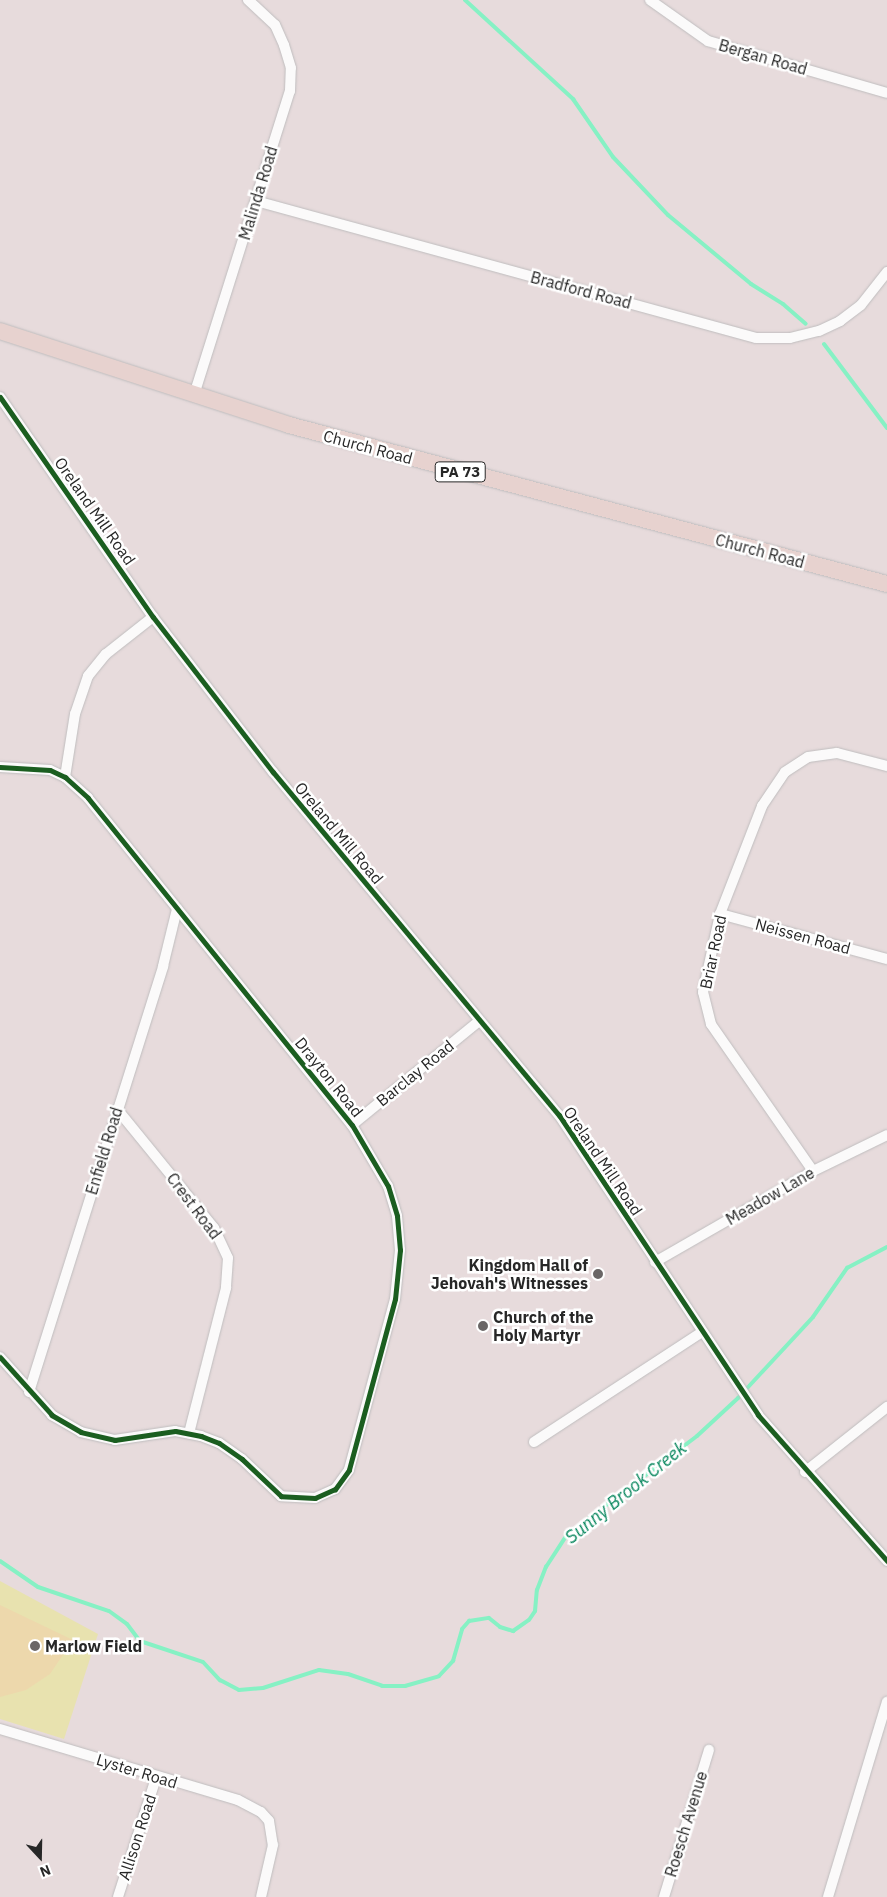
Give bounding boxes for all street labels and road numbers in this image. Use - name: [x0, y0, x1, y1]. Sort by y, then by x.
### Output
- street label: Bergan Road: [716, 35, 810, 79]
- street label: Malinda Road: [235, 144, 281, 242]
- street label: Bradford Road: [528, 267, 634, 313]
- street label: Church Road: [321, 426, 415, 468]
- street label: Oreland Mill Road: [51, 453, 139, 569]
- road number: PA 73: [434, 460, 486, 484]
- street label: Church Road: [713, 530, 807, 572]
- street label: Oreland Mill Road: [291, 778, 387, 888]
- street label: Briar Road: [696, 913, 730, 991]
- street label: Neissen Road: [753, 914, 853, 958]
- street label: Drayton Road: [291, 1033, 367, 1121]
- street label: Barclay Road: [372, 1036, 458, 1110]
- street label: Oreland Mill Road: [559, 1103, 647, 1219]
- street label: Enfield Road: [82, 1105, 126, 1197]
- street label: Meadow Lane: [722, 1163, 818, 1229]
- street label: Crest Road: [163, 1169, 225, 1243]
- street label: Lyster Road: [94, 1750, 180, 1792]
- street label: Roesch Avenue: [661, 1769, 711, 1879]
- street label: Allison Road: [114, 1792, 160, 1882]

